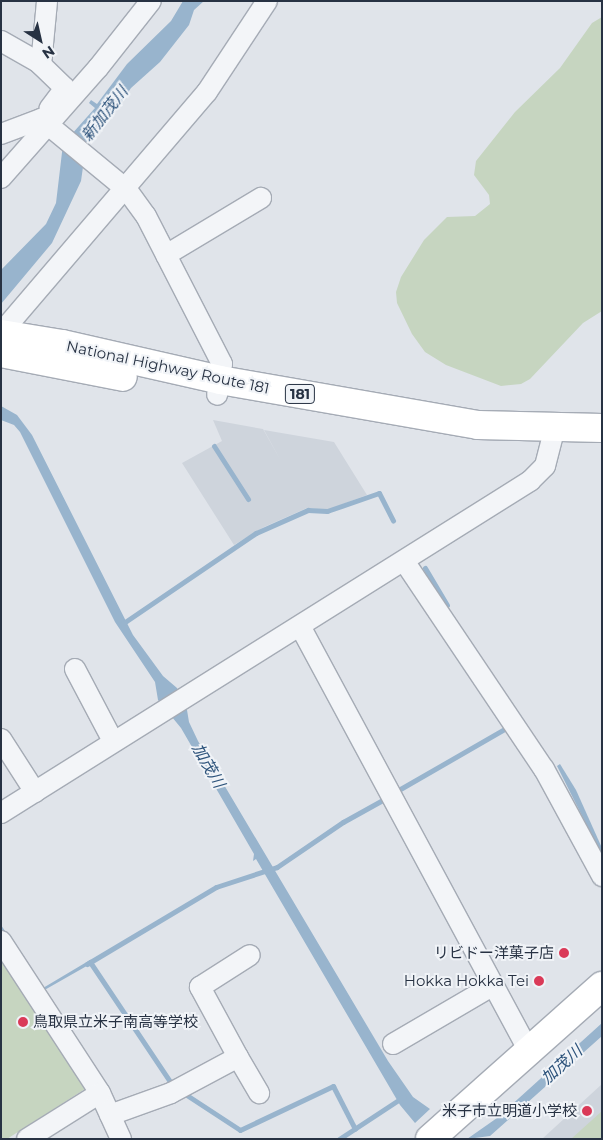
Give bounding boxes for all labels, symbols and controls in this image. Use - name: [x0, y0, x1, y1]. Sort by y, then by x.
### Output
- north arrow: [15, 15, 65, 65]
- text: N: [39, 42, 58, 63]
- water label: 新加茂川: [78, 83, 132, 145]
- street label: National Highway Route 181: [65, 337, 271, 397]
- road number: 181: [284, 382, 316, 406]
- water label: 加茂川: [188, 740, 228, 792]
- place label: リビドー洋菓子店: [434, 944, 554, 962]
- marker: リビドー洋菓子店: [558, 947, 570, 959]
- place label: Hokka Hokka Tei: [404, 972, 529, 990]
- marker: Hokka Hokka Tei: [533, 975, 545, 987]
- place label: 鳥取県立米子南高等学校: [33, 1013, 198, 1031]
- marker: 鳥取県立米子南高等学校: [17, 1016, 29, 1028]
- water label: 加茂川: [538, 1042, 586, 1088]
- place label: 米子市立明道小学校: [442, 1102, 577, 1120]
- marker: 米子市立明道小学校: [581, 1105, 593, 1117]

